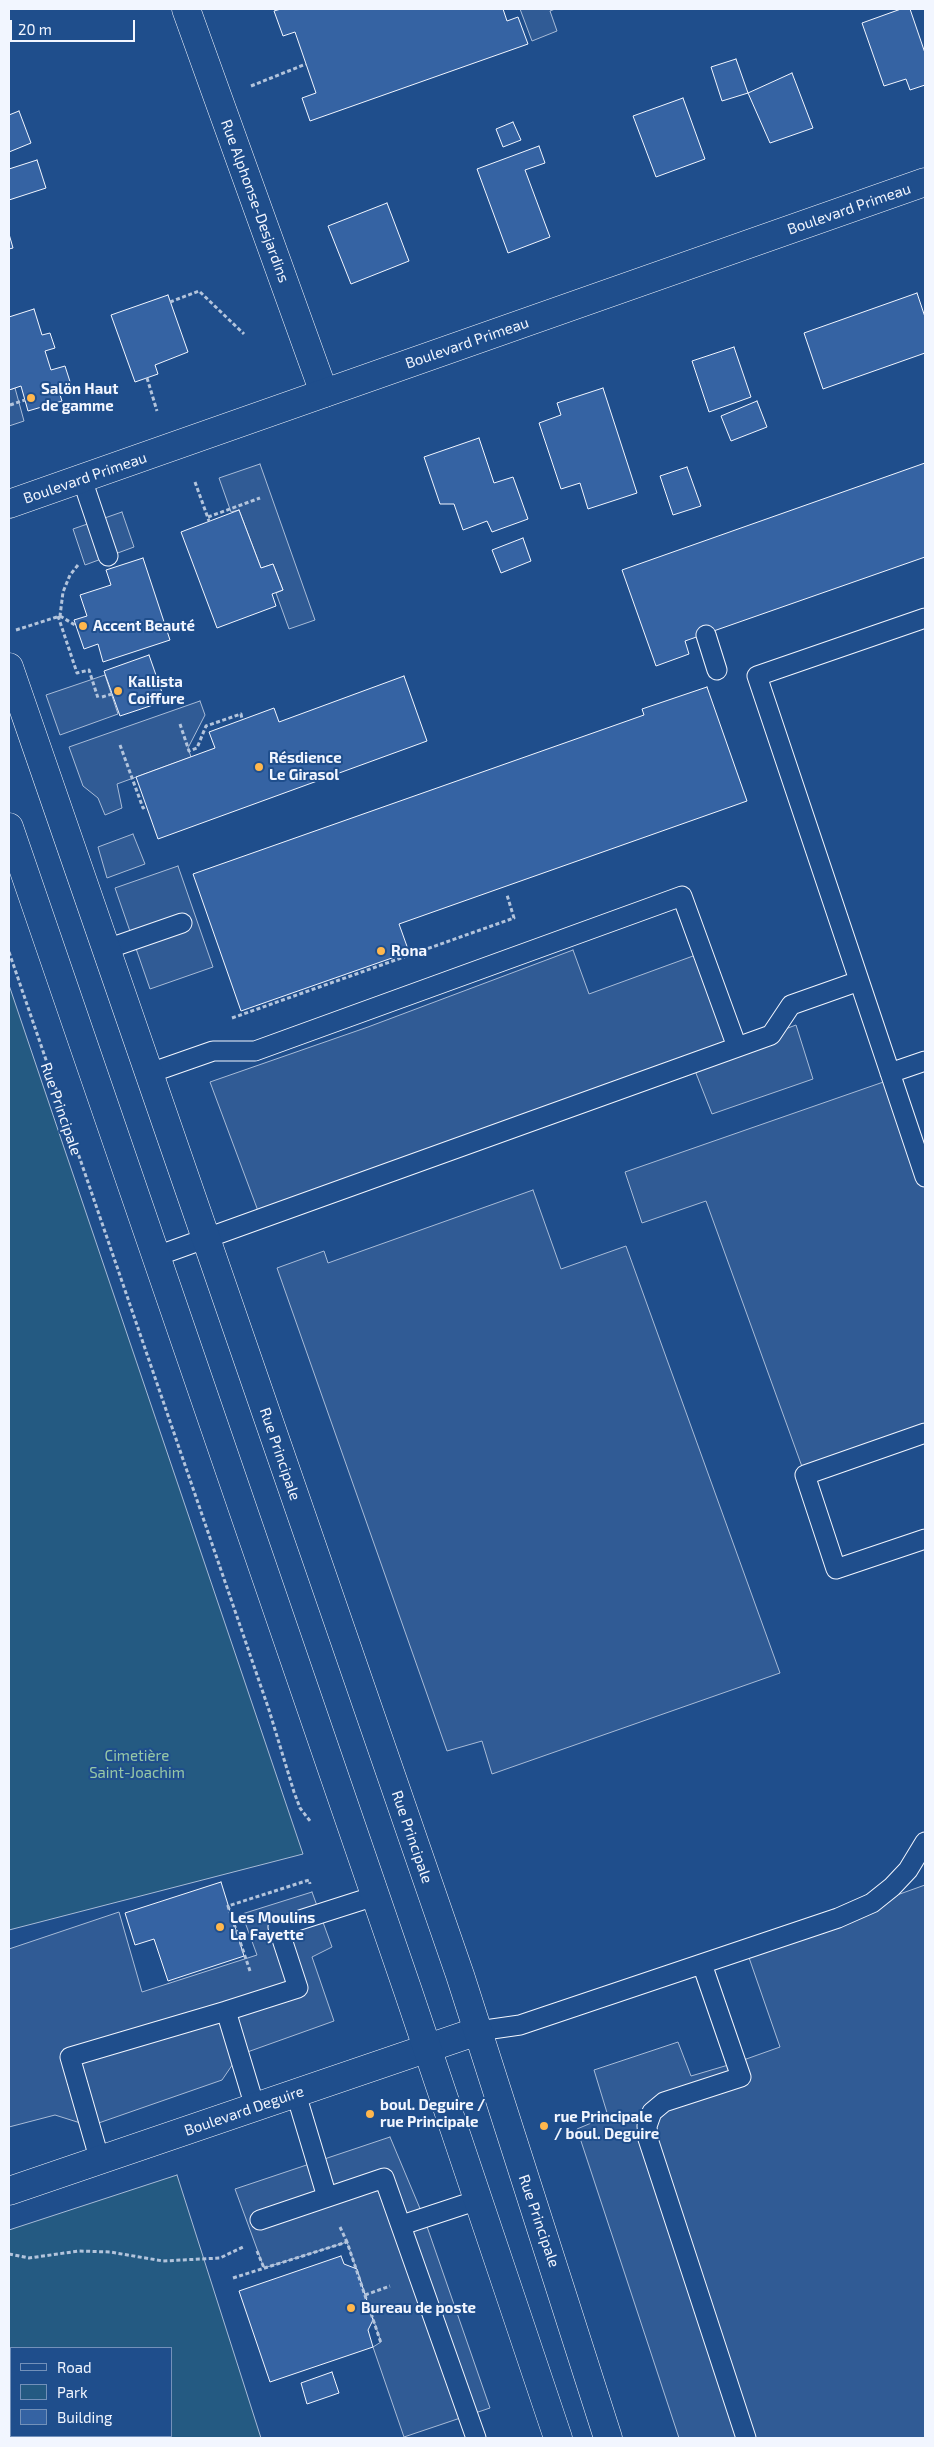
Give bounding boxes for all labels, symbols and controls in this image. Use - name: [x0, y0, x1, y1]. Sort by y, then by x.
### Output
- scale bar: [12, 10, 138, 42]
- text: 20 m: [18, 20, 52, 38]
- street label: Rue Alphonse-Desjardins: [217, 117, 293, 285]
- street label: Boulevard Primeau: [785, 179, 913, 239]
- street label: Boulevard Primeau: [403, 313, 531, 373]
- place label: Salön Haut de gamme: [41, 380, 118, 415]
- marker: Salön Haut de gamme: [25, 392, 37, 404]
- street label: Boulevard Primeau: [21, 448, 149, 508]
- place label: Accent Beauté: [93, 617, 195, 635]
- marker: Accent Beauté: [77, 620, 89, 632]
- place label: Kallista Coiffure: [128, 673, 185, 708]
- marker: Kallista Coiffure: [112, 685, 124, 697]
- place label: Résdience Le Girasol: [269, 749, 342, 784]
- marker: Résdience Le Girasol: [253, 761, 265, 773]
- place label: Rona: [391, 942, 427, 960]
- marker: Rona: [375, 945, 387, 957]
- street label: Rue Principale: [37, 1060, 85, 1158]
- street label: Rue Principale: [256, 1405, 304, 1503]
- park label: Cimetière Saint-Joachim: [89, 1747, 185, 1782]
- street label: Rue Principale: [388, 1788, 436, 1886]
- place label: Les Moulins La Fayette: [230, 1909, 315, 1944]
- marker: Les Moulins La Fayette: [214, 1921, 226, 1933]
- street label: Boulevard Deguire: [182, 2082, 306, 2140]
- place label: boul. Deguire / rue Principale: [380, 2096, 485, 2131]
- marker: boul. Deguire / rue Principale: [364, 2108, 376, 2120]
- place label: rue Principale / boul. Deguire: [554, 2108, 659, 2143]
- marker: rue Principale / boul. Deguire: [538, 2120, 550, 2132]
- street label: Rue Principale: [515, 2172, 563, 2270]
- place label: Bureau de poste: [361, 2299, 476, 2317]
- marker: Bureau de poste: [345, 2302, 357, 2314]
- legend: [10, 2347, 172, 2437]
- text: Road: [57, 2358, 92, 2376]
- text: Park: [57, 2383, 88, 2401]
- text: Building: [57, 2408, 112, 2426]

